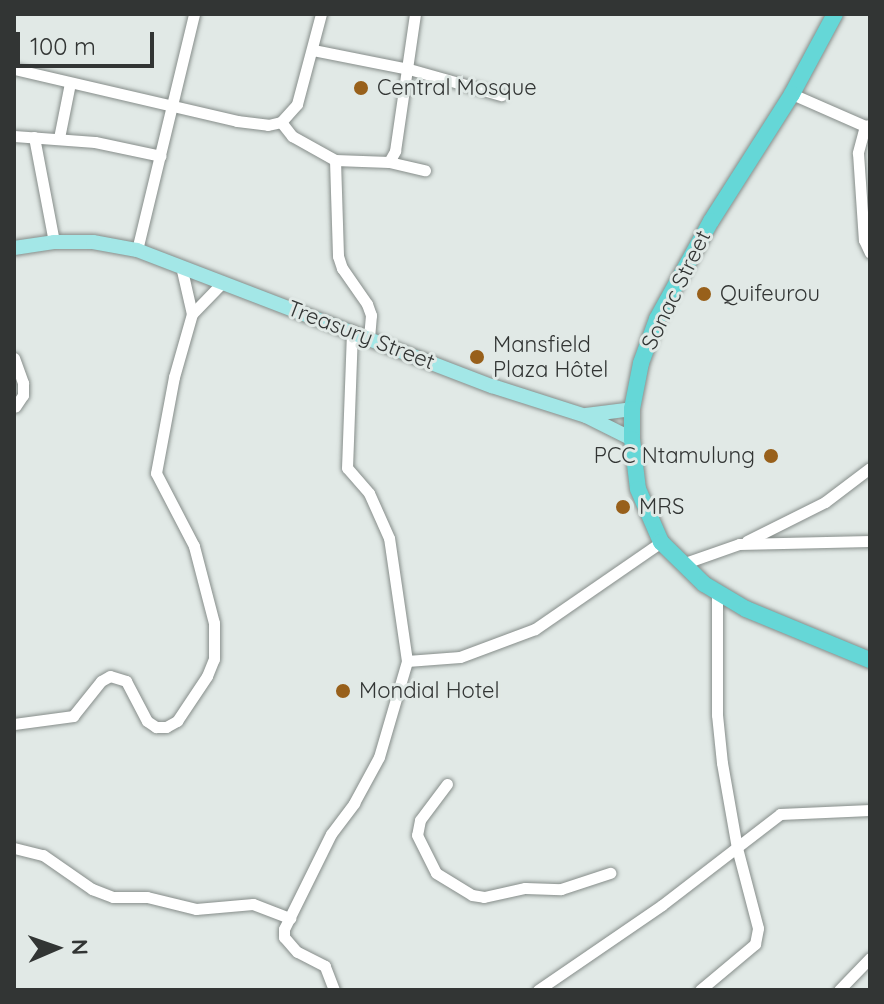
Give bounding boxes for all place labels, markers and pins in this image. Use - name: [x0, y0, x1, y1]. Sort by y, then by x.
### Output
- place label: Central Mosque: [377, 75, 537, 101]
- marker: Central Mosque: [352, 79, 370, 97]
- place label: Quifeurou: [720, 281, 820, 307]
- marker: Quifeurou: [695, 285, 713, 303]
- place label: Mansfield Plaza Hôtel: [493, 331, 608, 382]
- marker: Mansfield Plaza Hôtel: [468, 348, 486, 366]
- place label: PCC Ntamulung: [594, 443, 755, 469]
- marker: PCC Ntamulung: [762, 447, 780, 465]
- place label: MRS: [639, 494, 684, 520]
- marker: MRS: [614, 498, 632, 516]
- place label: Mondial Hotel: [359, 678, 500, 704]
- marker: Mondial Hotel: [334, 682, 352, 700]

